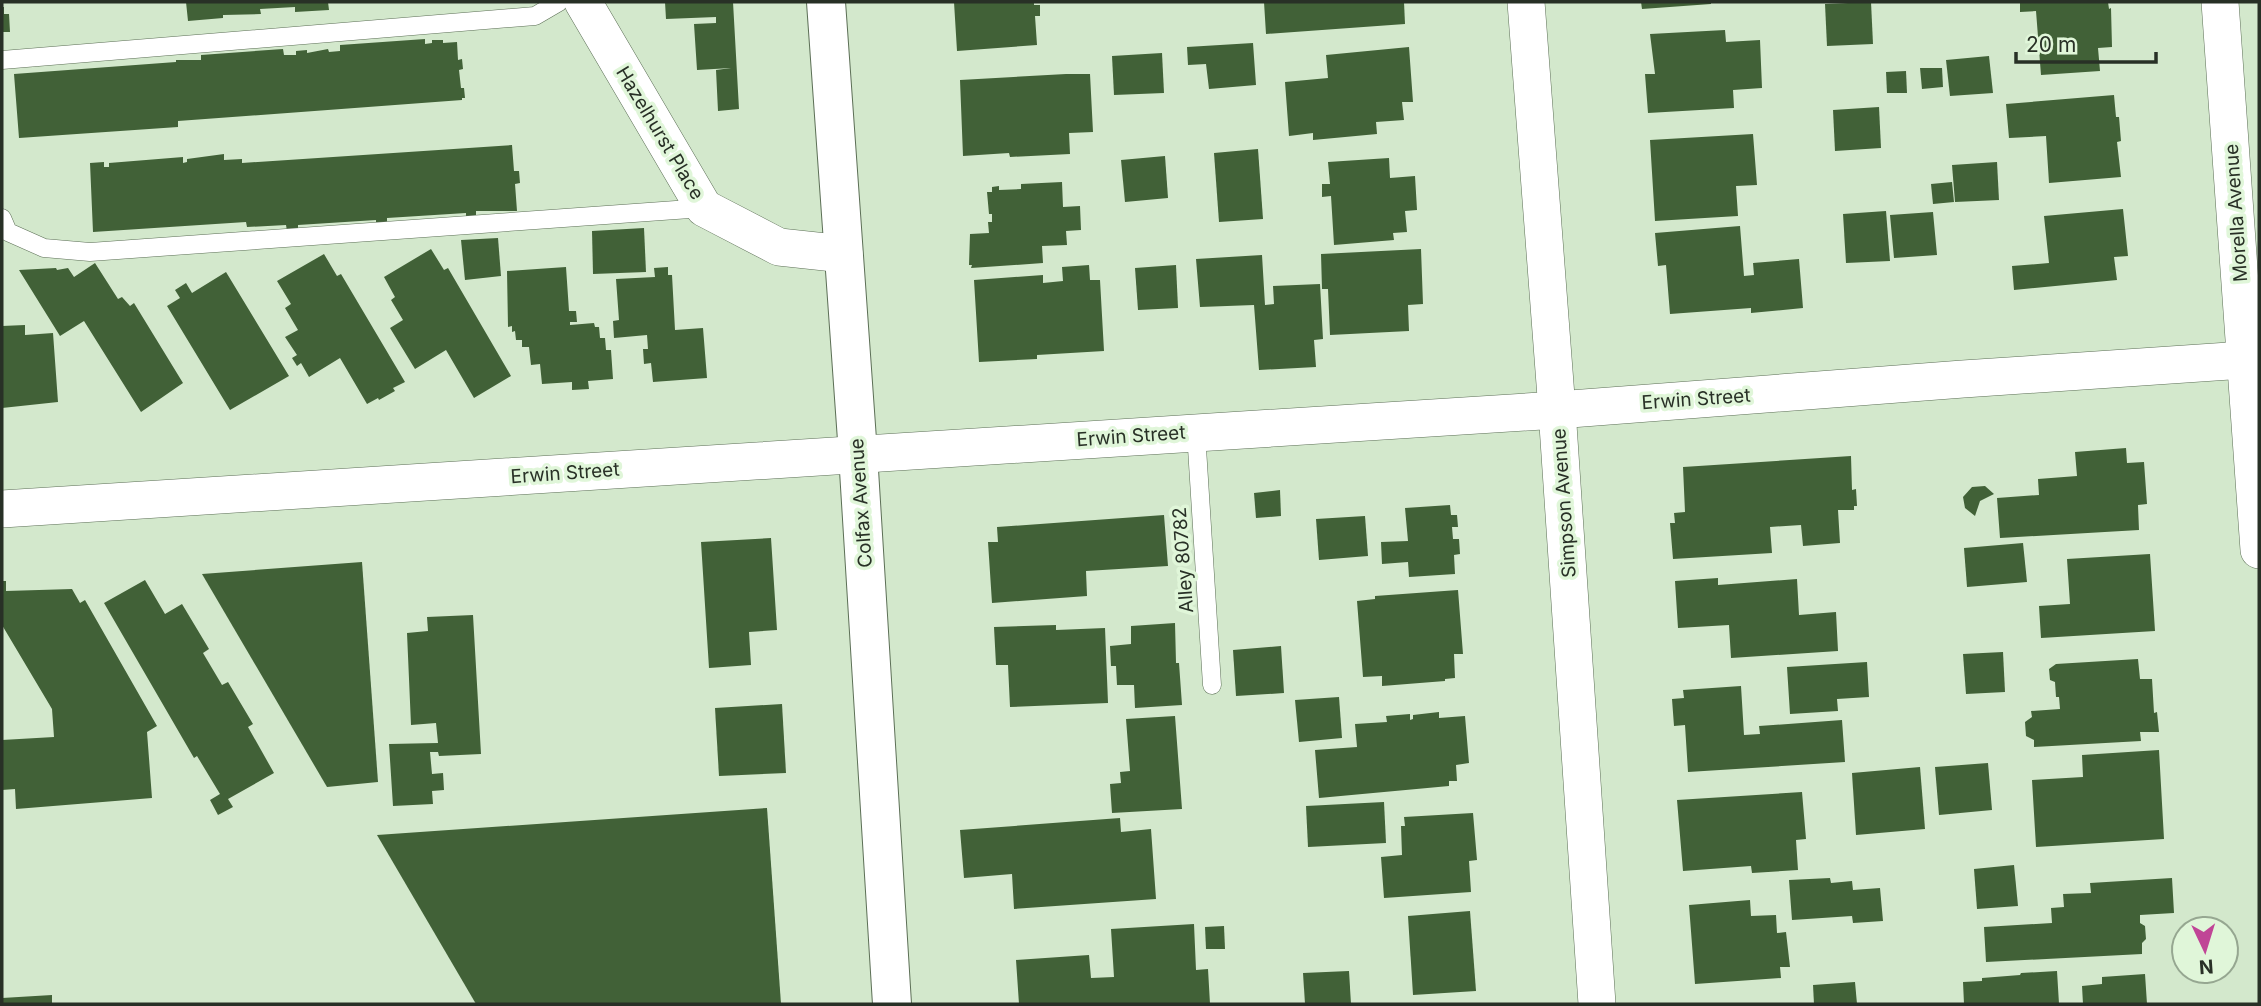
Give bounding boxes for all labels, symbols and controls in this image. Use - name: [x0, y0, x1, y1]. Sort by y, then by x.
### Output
- scale bar: [2016, 21, 2156, 65]
- text: 20 m: [2026, 32, 2076, 57]
- street label: Hazelhurst Place: [611, 62, 709, 204]
- street label: Morella Avenue: [2220, 143, 2252, 283]
- street label: Erwin Street: [1641, 384, 1751, 414]
- street label: Erwin Street: [1076, 421, 1186, 451]
- street label: Simpson Avenue: [1547, 427, 1581, 579]
- street label: Colfax Avenue: [845, 437, 877, 569]
- street label: Erwin Street: [510, 458, 620, 488]
- street label: Alley 80782: [1168, 506, 1198, 614]
- north arrow: [2170, 915, 2240, 985]
- text: N: [2198, 954, 2214, 978]

